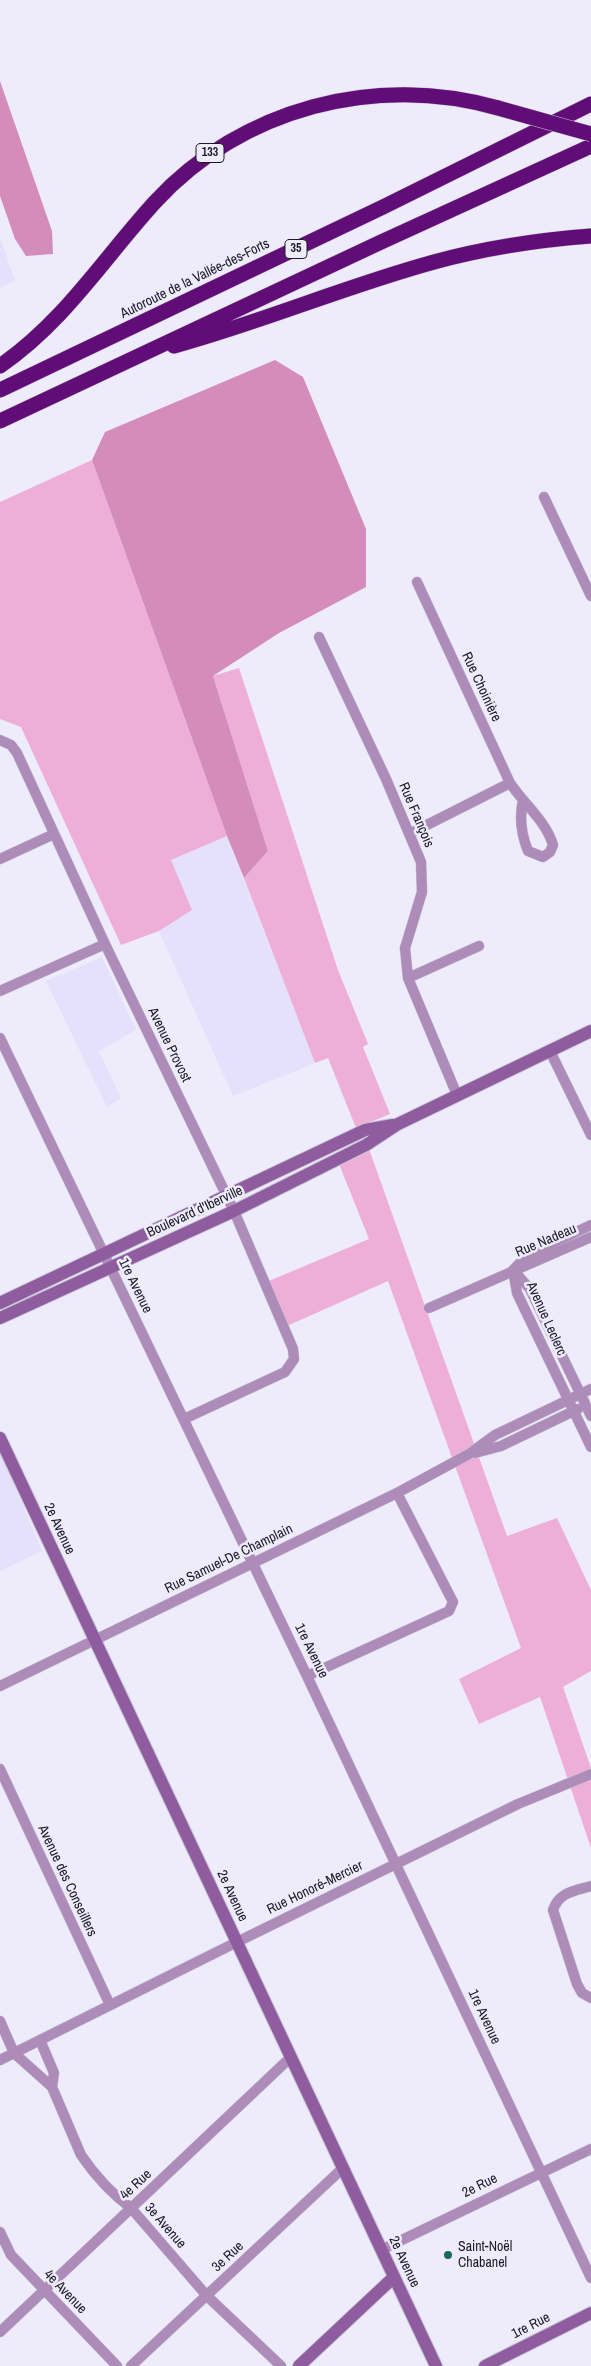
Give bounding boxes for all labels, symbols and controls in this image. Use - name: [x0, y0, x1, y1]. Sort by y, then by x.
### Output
- road number: 133: [196, 144, 224, 162]
- street label: Autoroute de la Vallée-des-Forts: [118, 236, 272, 322]
- road number: 35: [285, 240, 307, 258]
- street label: Rue Choinière: [458, 650, 504, 724]
- street label: Rue François: [395, 780, 437, 850]
- street label: Avenue Provost: [144, 1005, 194, 1085]
- street label: Boulevard d'Iberville: [144, 1182, 246, 1242]
- street label: Rue Nadeau: [513, 1221, 579, 1261]
- street label: 1re Avenue: [115, 1256, 155, 1316]
- street label: Avenue Leclerc: [522, 1280, 570, 1358]
- street label: 2e Avenue: [40, 1501, 78, 1557]
- street label: Rue Samuel-De Champlain: [162, 1521, 296, 1597]
- street label: 1re Avenue: [291, 1621, 331, 1681]
- street label: Avenue des Conseillers: [34, 1823, 100, 1939]
- street label: Rue Honoré-Mercier: [264, 1858, 366, 1918]
- street label: 2e Avenue: [213, 1868, 251, 1924]
- street label: 1re Avenue: [464, 1987, 504, 2047]
- street label: 4e Rue: [117, 2166, 155, 2204]
- street label: 2e Rue: [460, 2170, 500, 2202]
- street label: 3e Avenue: [141, 2200, 189, 2252]
- street label: 2e Avenue: [385, 2234, 423, 2290]
- street label: 3e Rue: [209, 2238, 247, 2276]
- place label: Saint-Noël Chabanel: [458, 2239, 512, 2272]
- marker: Saint-Noël Chabanel: [442, 2249, 454, 2261]
- street label: 4e Avenue: [40, 2266, 90, 2318]
- street label: 1re Rue: [509, 2309, 553, 2343]

